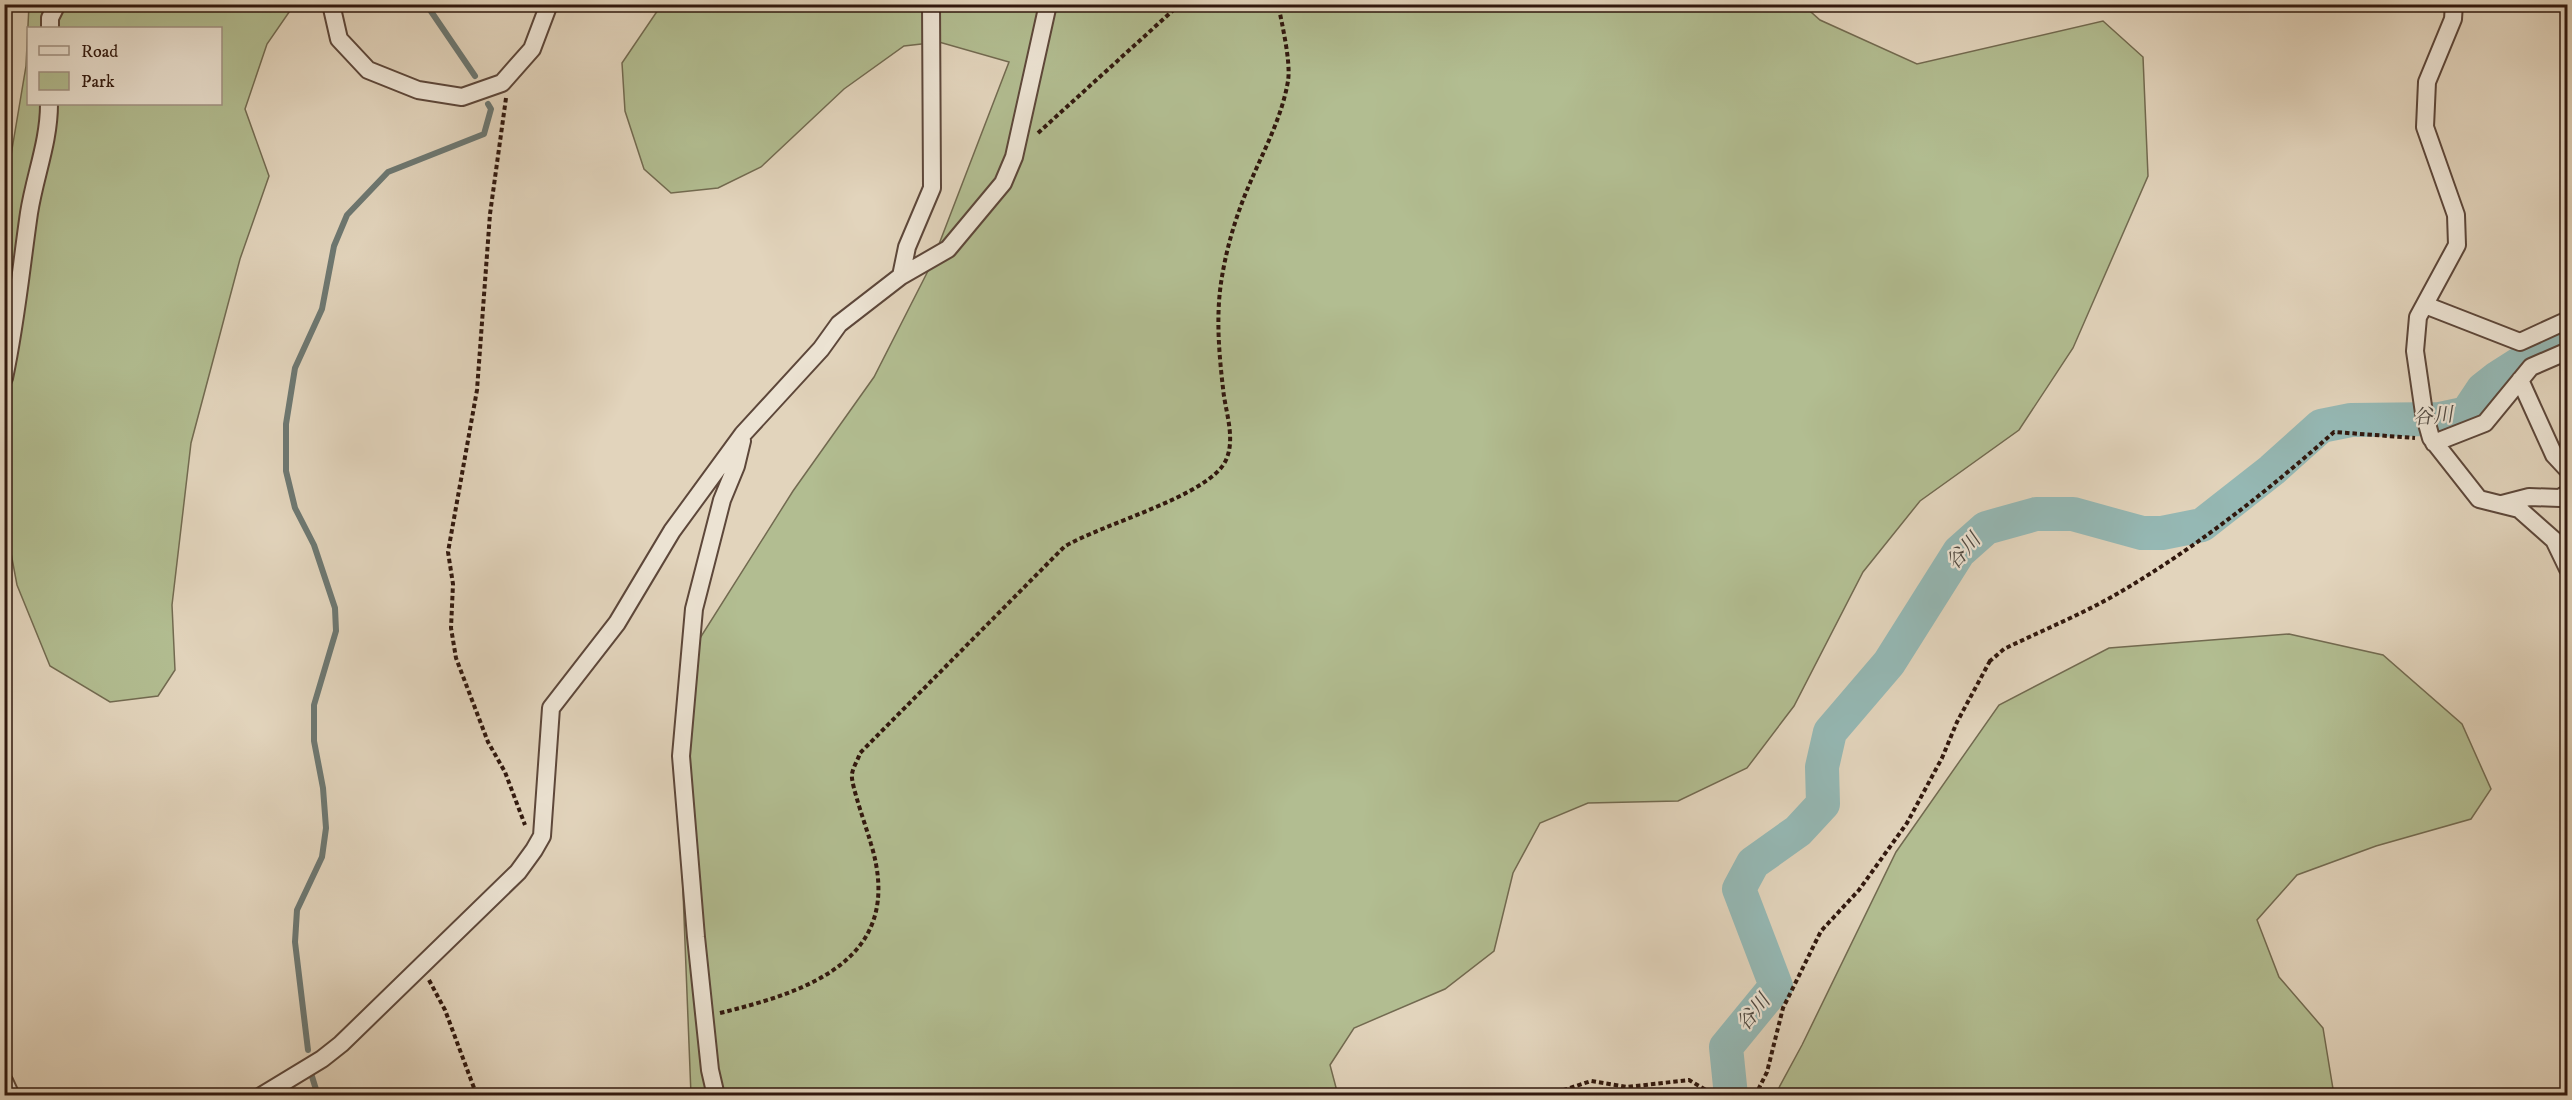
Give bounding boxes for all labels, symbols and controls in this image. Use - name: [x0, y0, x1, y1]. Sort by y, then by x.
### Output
- legend: [27, 27, 222, 105]
- text: Road: [81, 41, 118, 63]
- text: Park: [81, 71, 115, 93]
- water label: 谷川: [2412, 403, 2456, 431]
- water label: 谷川: [1941, 527, 1988, 575]
- water label: 谷川: [1732, 988, 1778, 1036]

